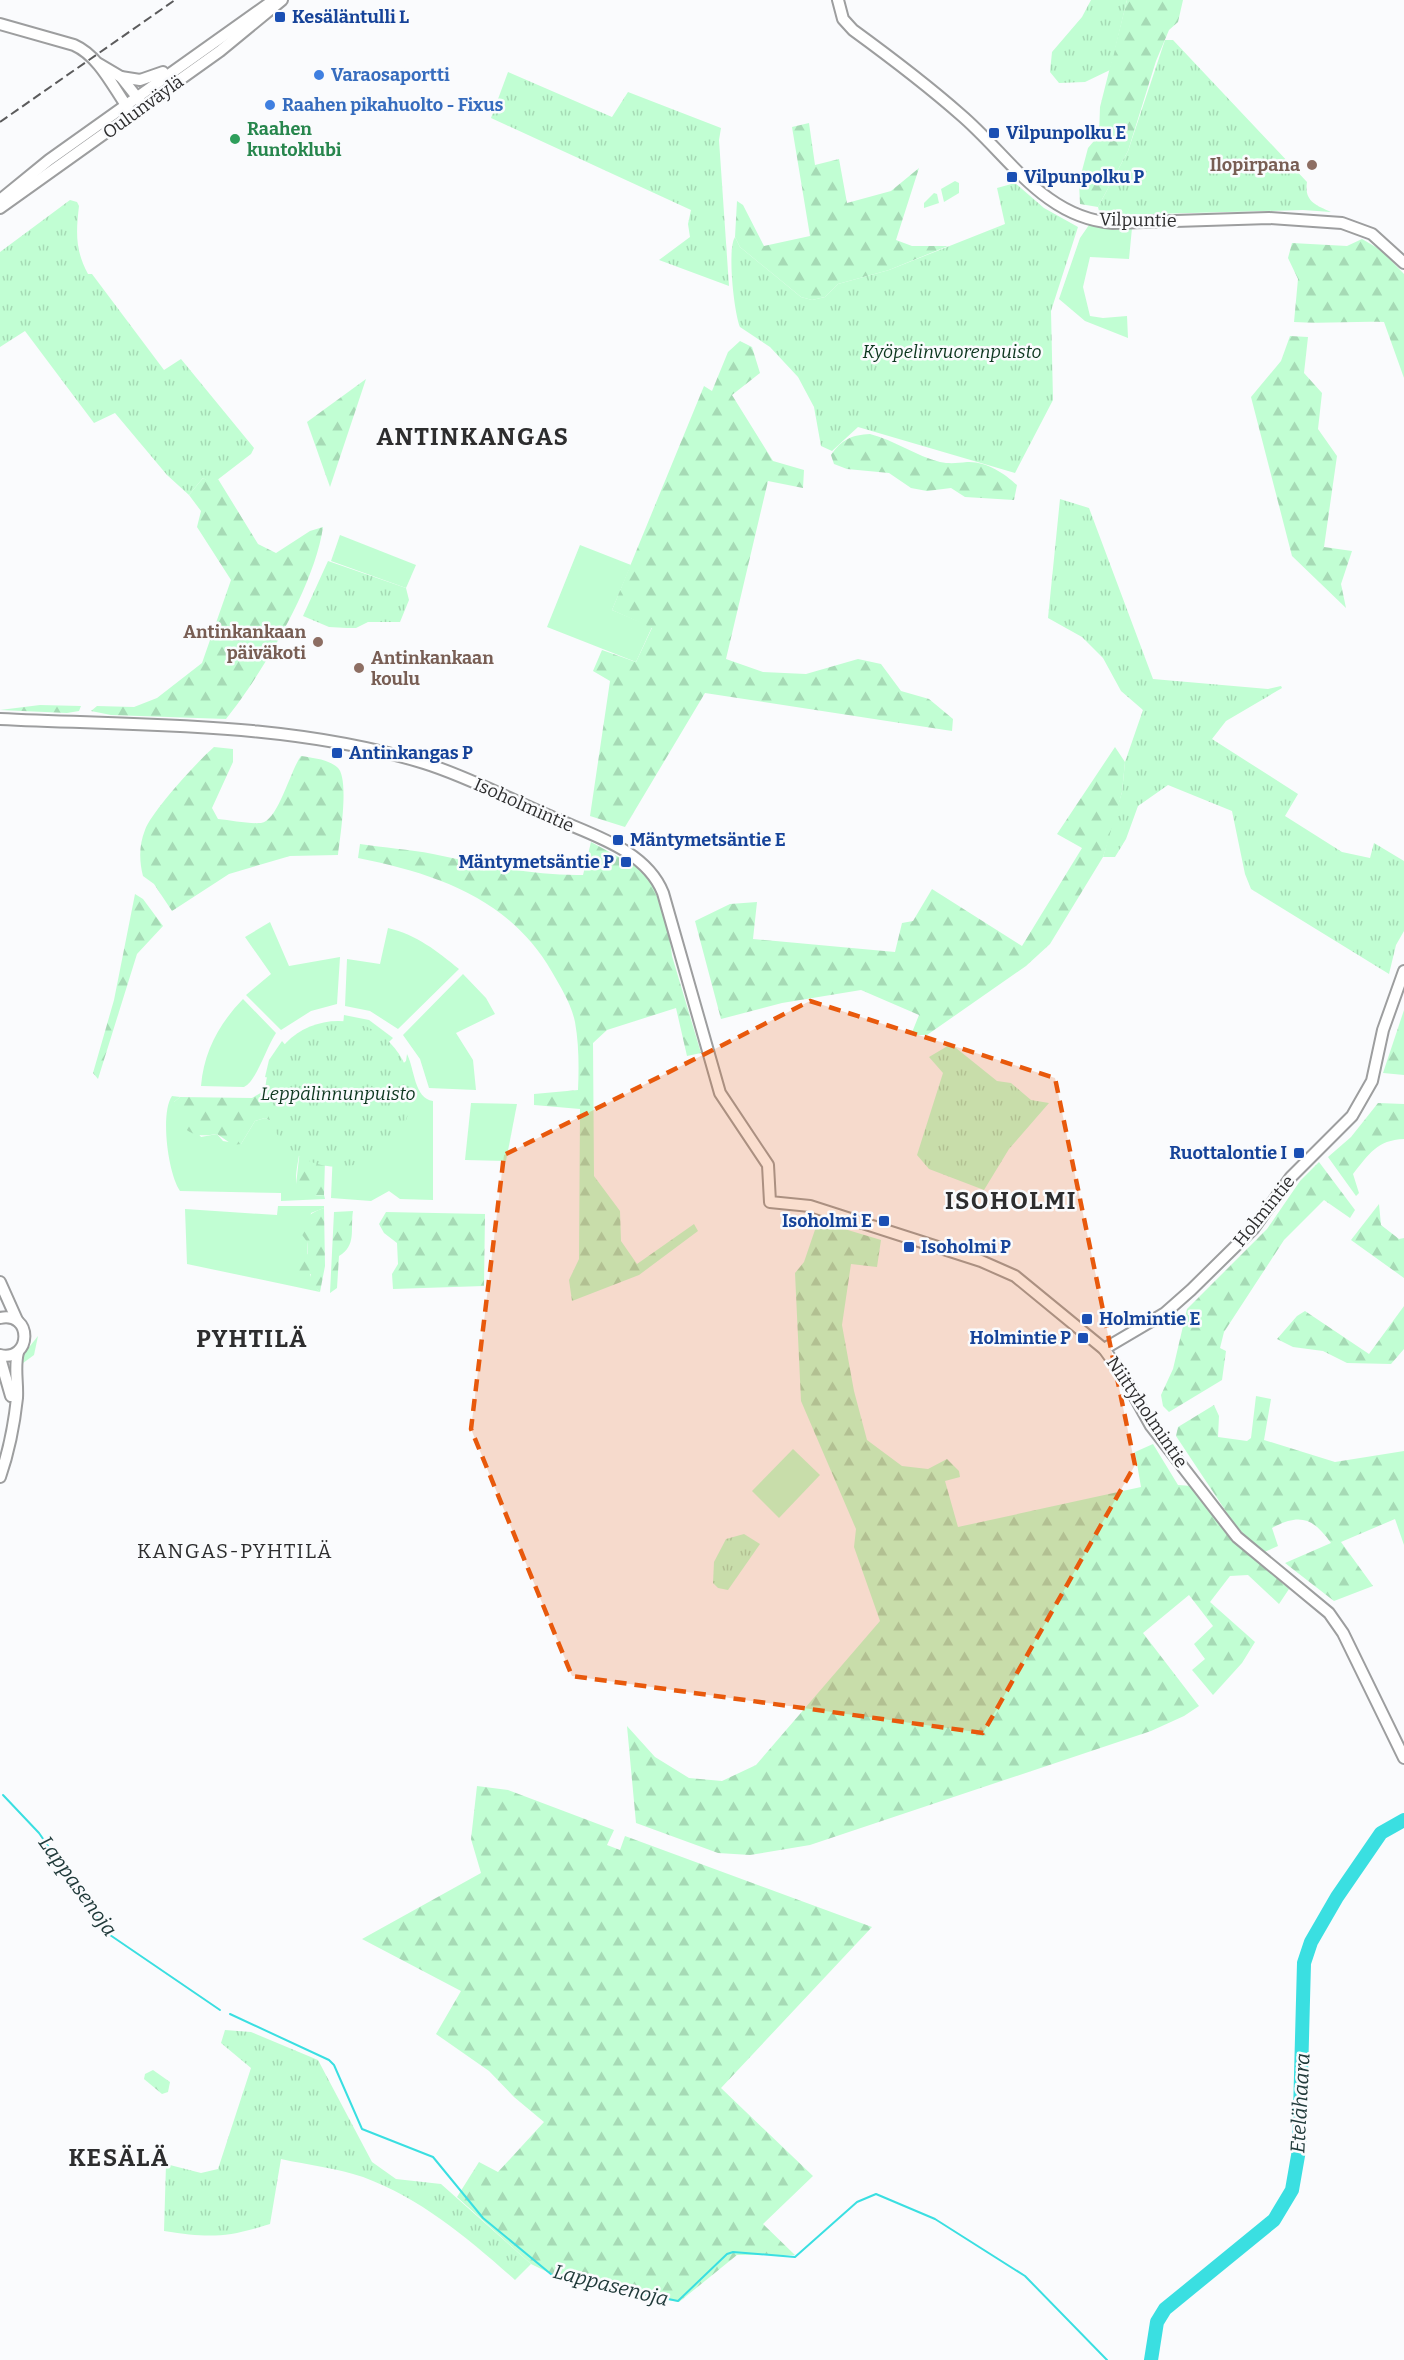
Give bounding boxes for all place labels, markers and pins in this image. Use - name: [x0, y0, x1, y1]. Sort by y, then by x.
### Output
- place label: Kesäläntulli L: [292, 6, 409, 28]
- marker: Kesäläntulli L: [273, 10, 287, 24]
- place label: Varaosaportti: [331, 64, 450, 86]
- marker: Varaosaportti: [312, 68, 326, 82]
- place label: Raahen pikahuolto - Fixus: [282, 94, 504, 116]
- marker: Raahen pikahuolto - Fixus: [263, 98, 277, 112]
- place label: Raahen kuntoklubi: [247, 118, 342, 161]
- place label: Vilpunpolku E: [1006, 122, 1126, 144]
- marker: Vilpunpolku E: [987, 126, 1001, 140]
- marker: Raahen kuntoklubi: [228, 132, 242, 146]
- place label: Ilopirpana: [1210, 154, 1300, 176]
- marker: Ilopirpana: [1305, 158, 1319, 172]
- place label: Vilpunpolku P: [1024, 166, 1144, 188]
- marker: Vilpunpolku P: [1005, 170, 1019, 184]
- place label: Antinkankaan päiväkoti: [183, 621, 306, 664]
- marker: Antinkankaan päiväkoti: [311, 635, 325, 649]
- place label: Antinkankaan koulu: [371, 647, 494, 690]
- marker: Antinkankaan koulu: [352, 661, 366, 675]
- place label: Antinkangas P: [349, 742, 473, 764]
- marker: Antinkangas P: [330, 746, 344, 760]
- place label: Mäntymetsäntie E: [630, 829, 786, 851]
- marker: Mäntymetsäntie E: [611, 833, 625, 847]
- place label: Mäntymetsäntie P: [458, 851, 614, 873]
- marker: Mäntymetsäntie P: [619, 855, 633, 869]
- place label: Ruottalontie I: [1169, 1142, 1287, 1164]
- marker: Ruottalontie I: [1292, 1146, 1306, 1160]
- place label: Isoholmi E: [782, 1210, 872, 1232]
- marker: Isoholmi E: [877, 1214, 891, 1228]
- place label: Isoholmi P: [921, 1236, 1011, 1258]
- marker: Isoholmi P: [902, 1240, 916, 1254]
- place label: Holmintie E: [1099, 1308, 1200, 1330]
- marker: Holmintie E: [1080, 1312, 1094, 1326]
- place label: Holmintie P: [970, 1327, 1071, 1349]
- marker: Holmintie P: [1076, 1331, 1090, 1345]

